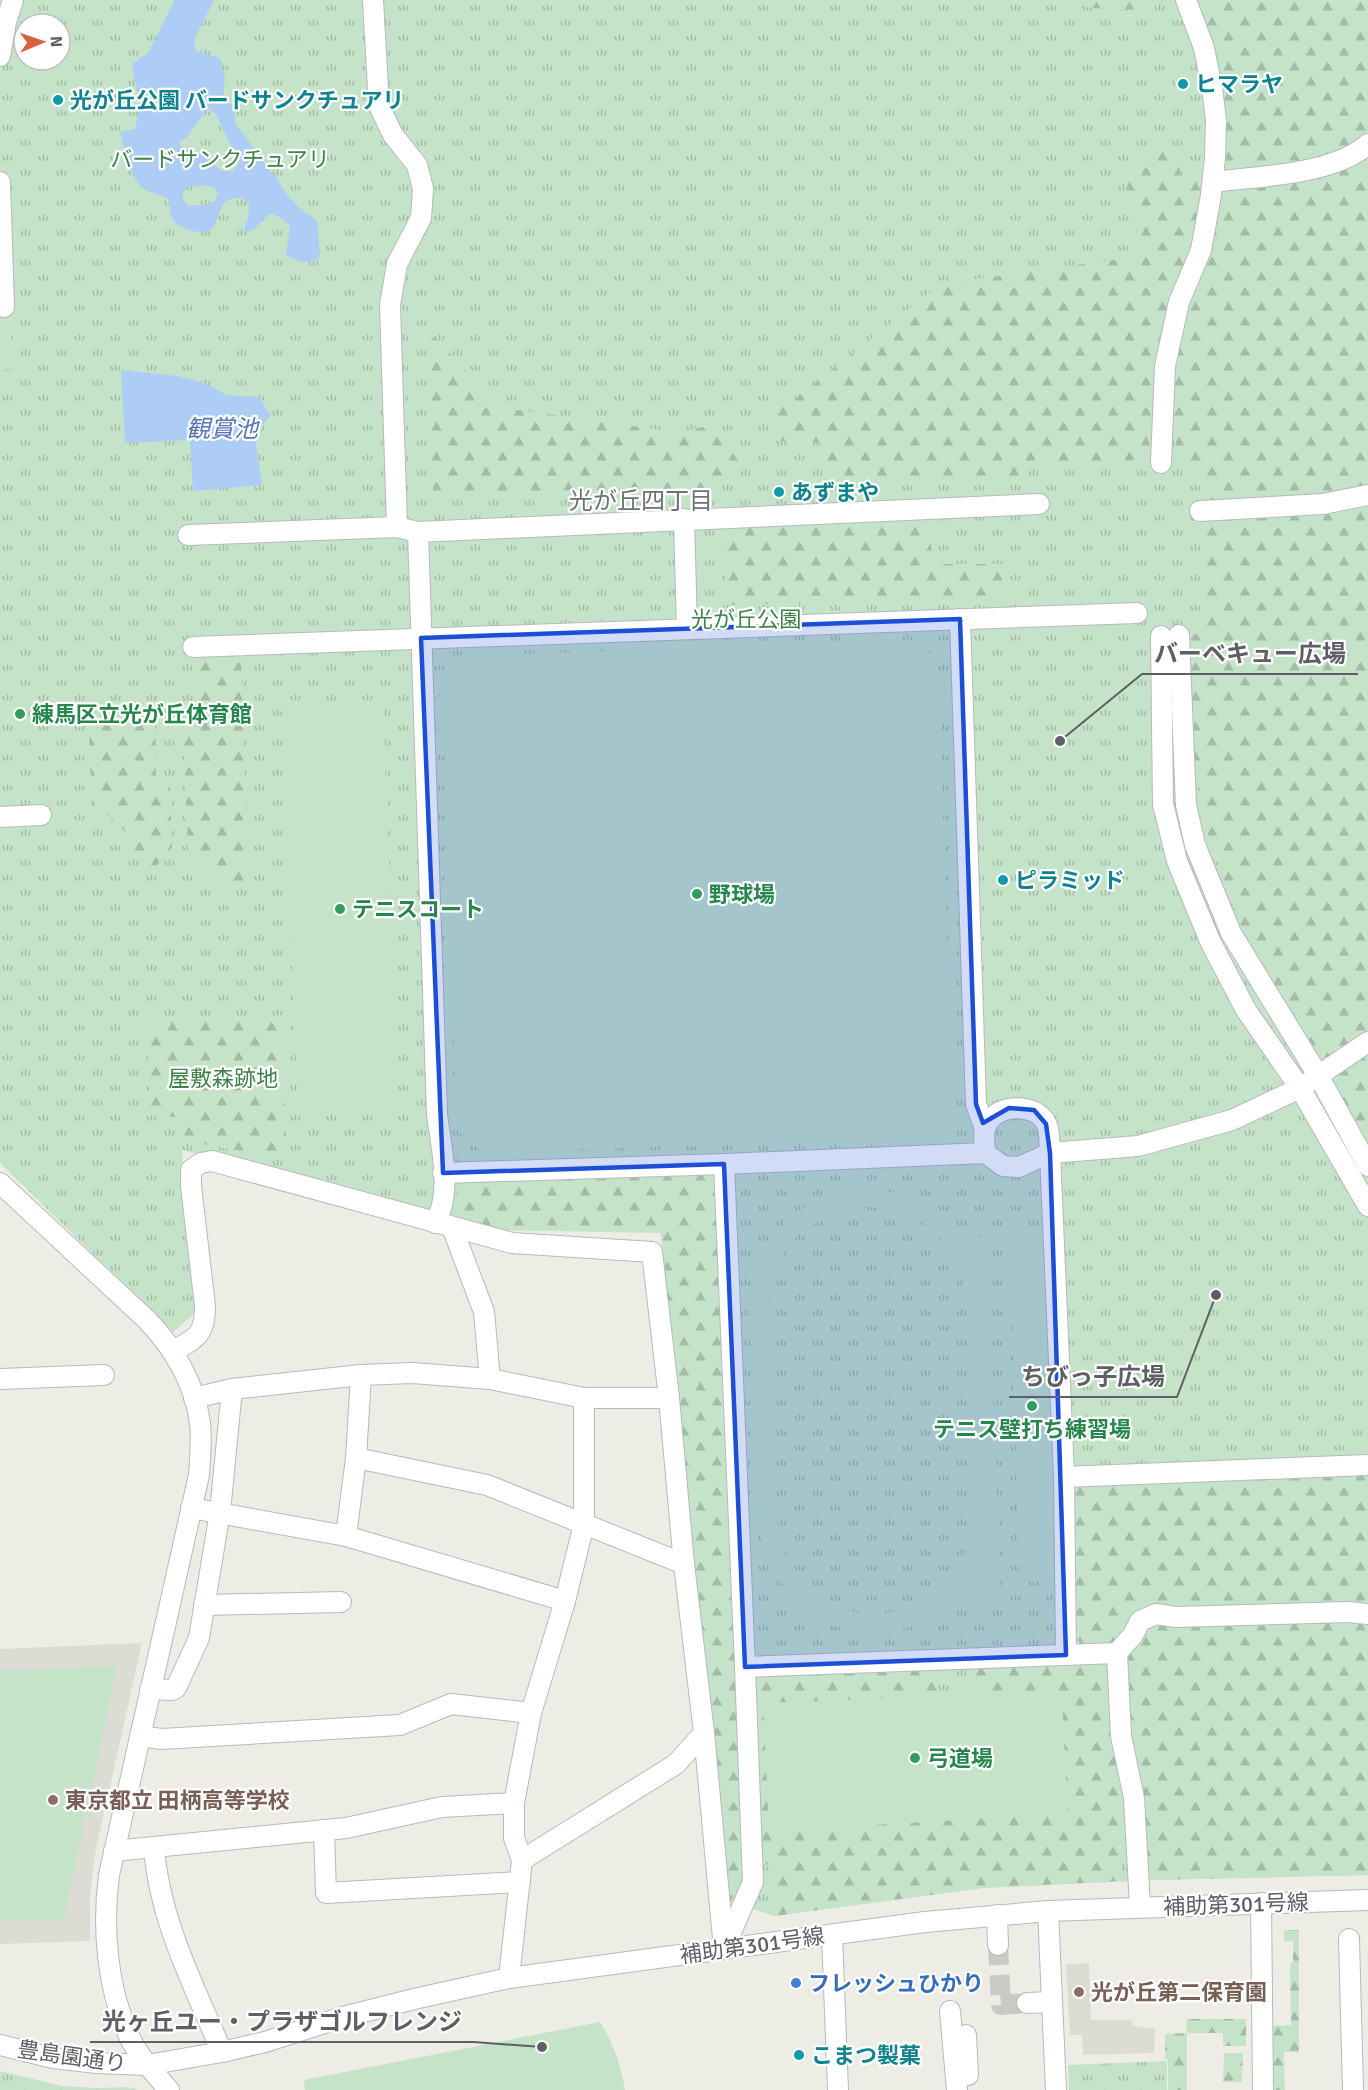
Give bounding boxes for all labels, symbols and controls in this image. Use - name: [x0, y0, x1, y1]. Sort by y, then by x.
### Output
- north arrow: [12, 12, 72, 72]
- text: N: [46, 36, 66, 47]
- place label: ヒマラヤ: [1195, 71, 1283, 98]
- marker: ヒマラヤ: [1176, 77, 1190, 91]
- place label: 光が丘公園 バードサンクチュアリ: [70, 87, 404, 114]
- marker: 光が丘公園 バードサンクチュアリ: [51, 93, 65, 107]
- park label: バードサンクチュアリ: [110, 146, 330, 173]
- water label: 観賞池: [186, 414, 260, 444]
- place label: あずまや: [791, 479, 879, 506]
- marker: あずまや: [772, 485, 786, 499]
- district label: 光が丘四丁目: [569, 486, 713, 516]
- park label: 光が丘公園: [691, 606, 801, 633]
- callout: バーベキュー広場: [1142, 632, 1358, 674]
- text: バーベキュー広場: [1154, 639, 1346, 669]
- place label: 練馬区立光が丘体育館: [32, 701, 252, 728]
- marker: 練馬区立光が丘体育館: [13, 707, 27, 721]
- place label: ピラミッド: [1015, 867, 1125, 894]
- marker: ピラミッド: [996, 873, 1010, 887]
- place label: 野球場: [709, 881, 775, 908]
- marker: 野球場: [690, 887, 704, 901]
- place label: テニスコート: [352, 896, 484, 923]
- marker: テニスコート: [333, 902, 347, 916]
- park label: 屋敷森跡地: [168, 1065, 278, 1092]
- callout: ちびっ子広場: [1009, 1355, 1177, 1397]
- text: ちびっ子広場: [1021, 1362, 1165, 1392]
- marker: テニス壁打ち練習場: [1025, 1399, 1039, 1413]
- place label: テニス壁打ち練習場: [933, 1416, 1131, 1443]
- place label: 弓道場: [927, 1745, 993, 1772]
- marker: 弓道場: [908, 1751, 922, 1765]
- place label: 東京都立 田柄高等学校: [65, 1787, 290, 1814]
- marker: 東京都立 田柄高等学校: [46, 1793, 60, 1807]
- street label: 補助第301号線: [1163, 1888, 1309, 1921]
- street label: 補助第301号線: [678, 1922, 826, 1969]
- place label: フレッシュひかり: [808, 1970, 984, 1997]
- marker: フレッシュひかり: [789, 1976, 803, 1990]
- place label: 光が丘第二保育園: [1091, 1979, 1267, 2006]
- marker: 光が丘第二保育園: [1072, 1985, 1086, 1999]
- callout: 光ヶ丘ユー・プラザゴルフレンジ: [90, 2000, 474, 2042]
- text: 光ヶ丘ユー・プラザゴルフレンジ: [102, 2007, 462, 2037]
- street label: 豊島園通り: [16, 2035, 128, 2078]
- place label: こまつ製菓: [811, 2042, 921, 2069]
- marker: こまつ製菓: [792, 2048, 806, 2062]

